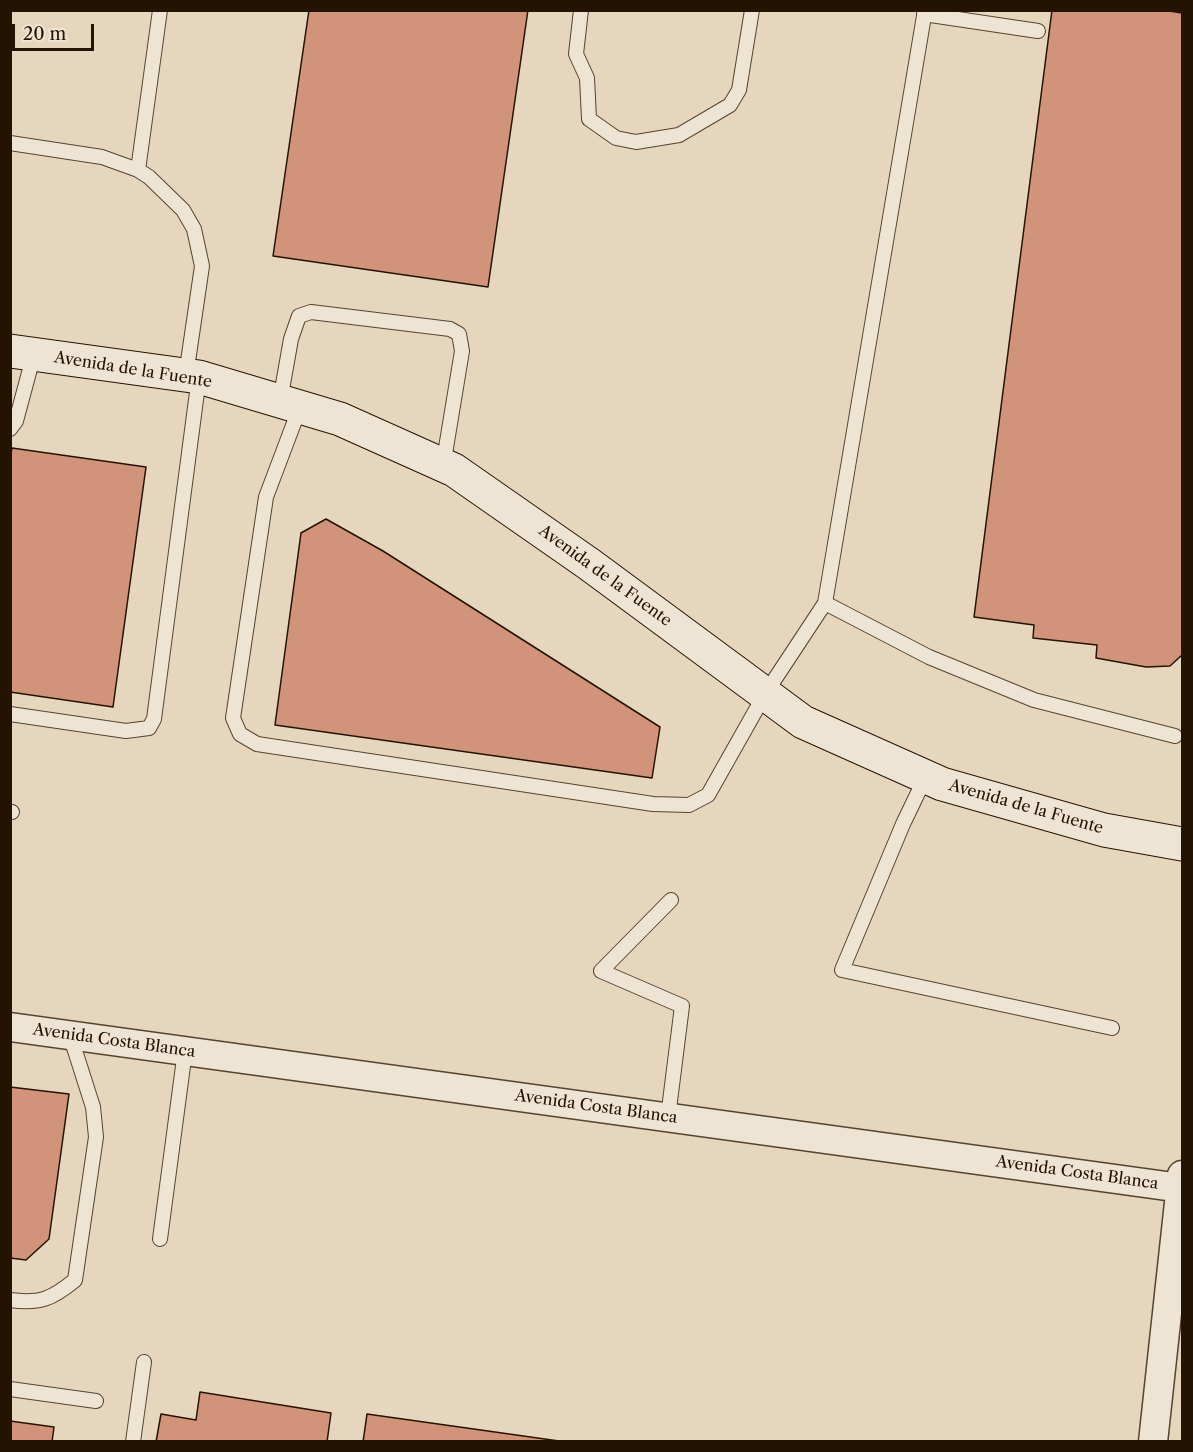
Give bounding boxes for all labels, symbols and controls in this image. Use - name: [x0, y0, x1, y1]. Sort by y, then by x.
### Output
- scale bar: [15, 12, 98, 50]
- text: 20 m: [23, 23, 66, 45]
- street label: Avenida de la Fuente: [53, 348, 213, 392]
- street label: Avenida de la Fuente: [535, 521, 675, 631]
- street label: Avenida de la Fuente: [947, 776, 1105, 838]
- street label: Avenida Costa Blanca: [32, 1020, 196, 1062]
- street label: Avenida Costa Blanca: [514, 1086, 678, 1128]
- street label: Avenida Costa Blanca: [995, 1152, 1159, 1194]

